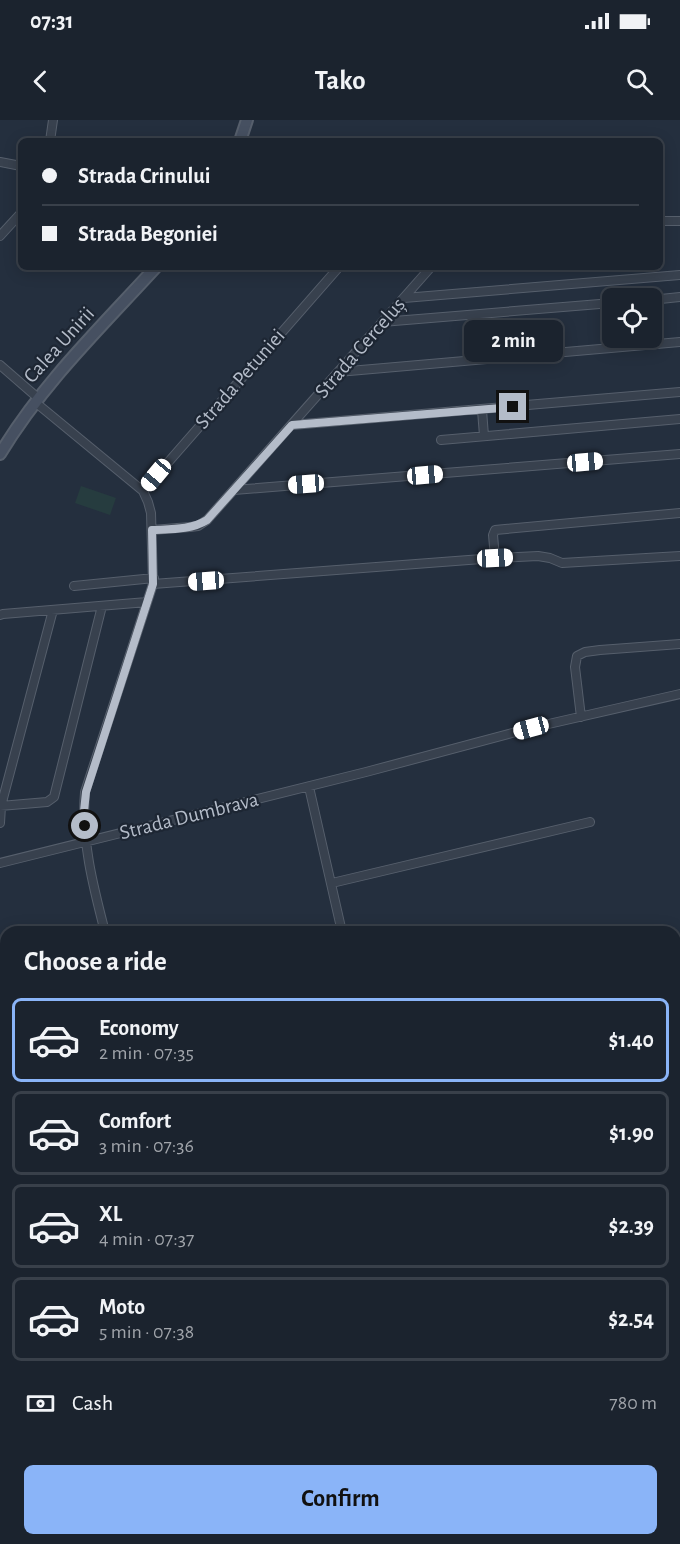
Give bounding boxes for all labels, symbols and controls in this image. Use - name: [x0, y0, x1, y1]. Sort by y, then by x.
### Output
- text: 07:31: [30, 10, 73, 32]
- icon: back: [24, 65, 57, 98]
- icon: search: [623, 65, 656, 98]
- text: Tako: [314, 67, 366, 94]
- text: Strada Crinului: [78, 165, 210, 187]
- text: Strada Begoniei: [78, 223, 218, 245]
- map controls: [602, 288, 662, 348]
- button: locate: [602, 288, 662, 348]
- street label: Strada Cerceluș: [311, 294, 411, 403]
- street label: Calea Unirii: [20, 303, 98, 387]
- callout: 2 min: [464, 320, 562, 362]
- street label: Strada Petuniei: [191, 325, 289, 433]
- text: 2 min: [491, 331, 536, 351]
- route end: [499, 393, 526, 420]
- car: [566, 451, 604, 473]
- car: [138, 455, 174, 495]
- car: [406, 464, 444, 486]
- car: [287, 474, 325, 494]
- car: [477, 548, 513, 568]
- car: [187, 571, 225, 591]
- car: [511, 715, 551, 741]
- street label: Strada Dumbrava: [117, 788, 261, 843]
- route start: [71, 812, 98, 839]
- text: Choose a ride: [24, 948, 167, 975]
- icon: car: [27, 1013, 81, 1067]
- text: Economy: [99, 1017, 179, 1039]
- text: $1.40: [609, 1029, 654, 1051]
- text: 2 min · 07:35: [99, 1043, 194, 1063]
- icon: car: [27, 1106, 81, 1160]
- text: Comfort: [99, 1110, 171, 1132]
- text: $1.90: [609, 1122, 654, 1144]
- text: 3 min · 07:36: [99, 1136, 194, 1156]
- icon: car: [27, 1199, 81, 1253]
- text: XL: [99, 1203, 122, 1225]
- text: $2.39: [609, 1215, 654, 1237]
- text: 4 min · 07:37: [99, 1229, 194, 1249]
- icon: car: [27, 1292, 81, 1346]
- text: Moto: [99, 1296, 145, 1318]
- text: $2.54: [608, 1308, 654, 1330]
- text: 5 min · 07:38: [99, 1322, 194, 1342]
- icon: cash: [24, 1387, 57, 1420]
- text: Cash: [72, 1392, 113, 1414]
- text: 780 m: [609, 1393, 657, 1413]
- button: Confirm: [24, 1465, 657, 1534]

